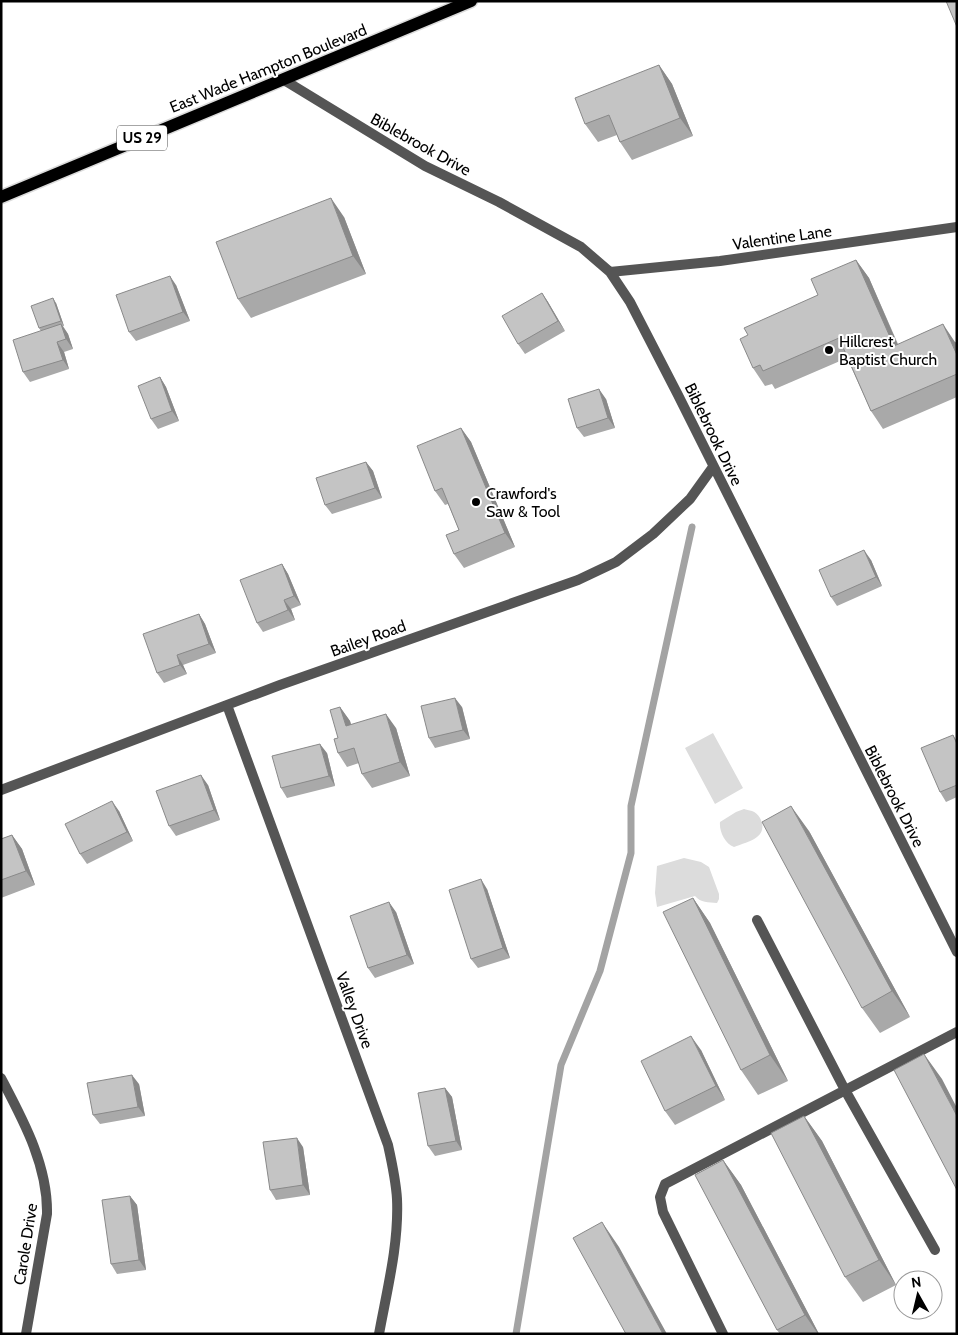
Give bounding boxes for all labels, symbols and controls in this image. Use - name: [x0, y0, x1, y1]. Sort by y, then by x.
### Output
- street label: East Wade Hampton Boulevard: [167, 20, 370, 117]
- street label: Biblebrook Drive: [367, 109, 474, 180]
- road number: US 29: [117, 126, 167, 150]
- street label: Valentine Lane: [731, 221, 833, 254]
- place label: Hillcrest Baptist Church: [839, 332, 937, 369]
- marker: Hillcrest Baptist Church: [823, 344, 835, 356]
- street label: Biblebrook Drive: [681, 380, 747, 489]
- place label: Crawford's Saw & Tool: [486, 484, 560, 521]
- marker: Crawford's Saw & Tool: [470, 496, 482, 508]
- street label: Bailey Road: [328, 616, 408, 661]
- street label: Biblebrook Drive: [861, 742, 928, 850]
- street label: Valley Drive: [332, 969, 377, 1051]
- street label: Carole Drive: [10, 1202, 41, 1286]
- north arrow: [893, 1270, 943, 1320]
- text: N: [910, 1273, 922, 1292]

